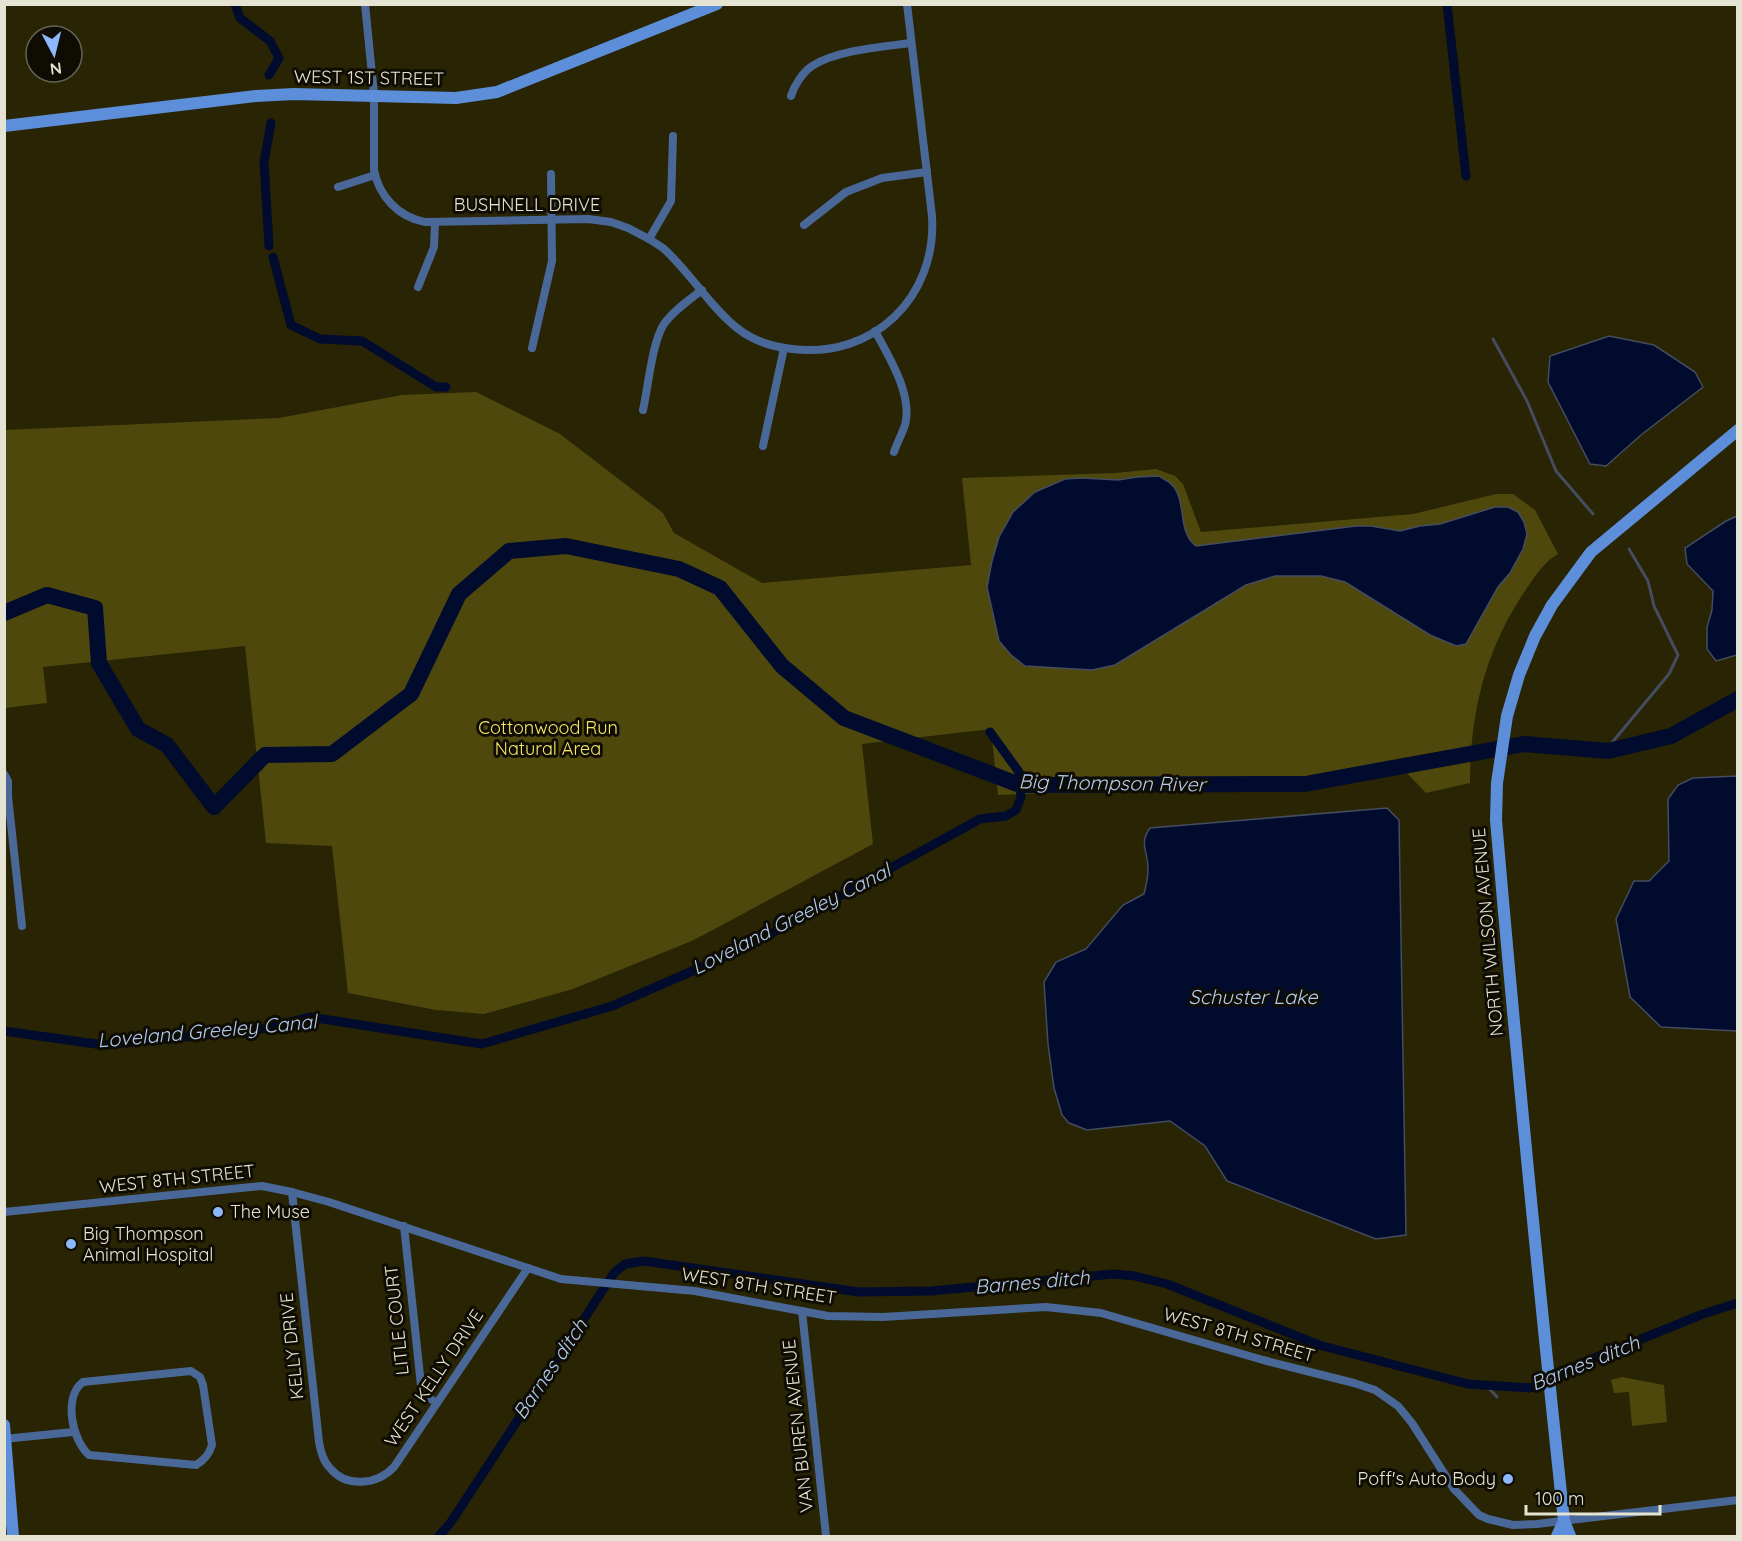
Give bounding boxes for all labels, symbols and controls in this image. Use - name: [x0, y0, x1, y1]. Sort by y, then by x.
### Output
- north arrow: [24, 24, 84, 84]
- text: N: [49, 58, 63, 80]
- street label: WEST 1ST STREET: [294, 65, 445, 90]
- street label: BUSHNELL DRIVE: [454, 193, 600, 216]
- park label: Cottonwood Run Natural Area: [478, 716, 618, 760]
- water label: Big Thompson River: [1018, 768, 1208, 797]
- street label: NORTH WILSON AVENUE: [1467, 827, 1508, 1037]
- water label: Loveland Greeley Canal: [687, 856, 897, 980]
- water label: Schuster Lake: [1188, 984, 1318, 1009]
- water label: Loveland Greeley Canal: [96, 1008, 320, 1053]
- street label: WEST 8TH STREET: [98, 1159, 256, 1198]
- place label: The Muse: [230, 1200, 310, 1223]
- marker: The Muse: [211, 1205, 225, 1219]
- place label: Big Thompson Animal Hospital: [83, 1222, 213, 1266]
- marker: Big Thompson Animal Hospital: [64, 1237, 78, 1251]
- street label: WEST 8TH STREET: [680, 1262, 838, 1309]
- street label: LITLE COURT: [379, 1264, 414, 1376]
- water label: Barnes ditch: [973, 1264, 1091, 1299]
- street label: KELLY DRIVE: [274, 1292, 309, 1401]
- street label: WEST 8TH STREET: [1161, 1302, 1318, 1367]
- street label: WEST KELLY DRIVE: [379, 1305, 488, 1451]
- water label: Barnes ditch: [507, 1313, 593, 1424]
- water label: Barnes ditch: [1527, 1329, 1644, 1396]
- street label: VAN BUREN AVENUE: [777, 1338, 818, 1514]
- place label: Poff's Auto Body: [1358, 1467, 1496, 1490]
- marker: Poff's Auto Body: [1501, 1472, 1515, 1486]
- scale bar: [1526, 1478, 1660, 1516]
- text: 100 m: [1535, 1487, 1584, 1510]

